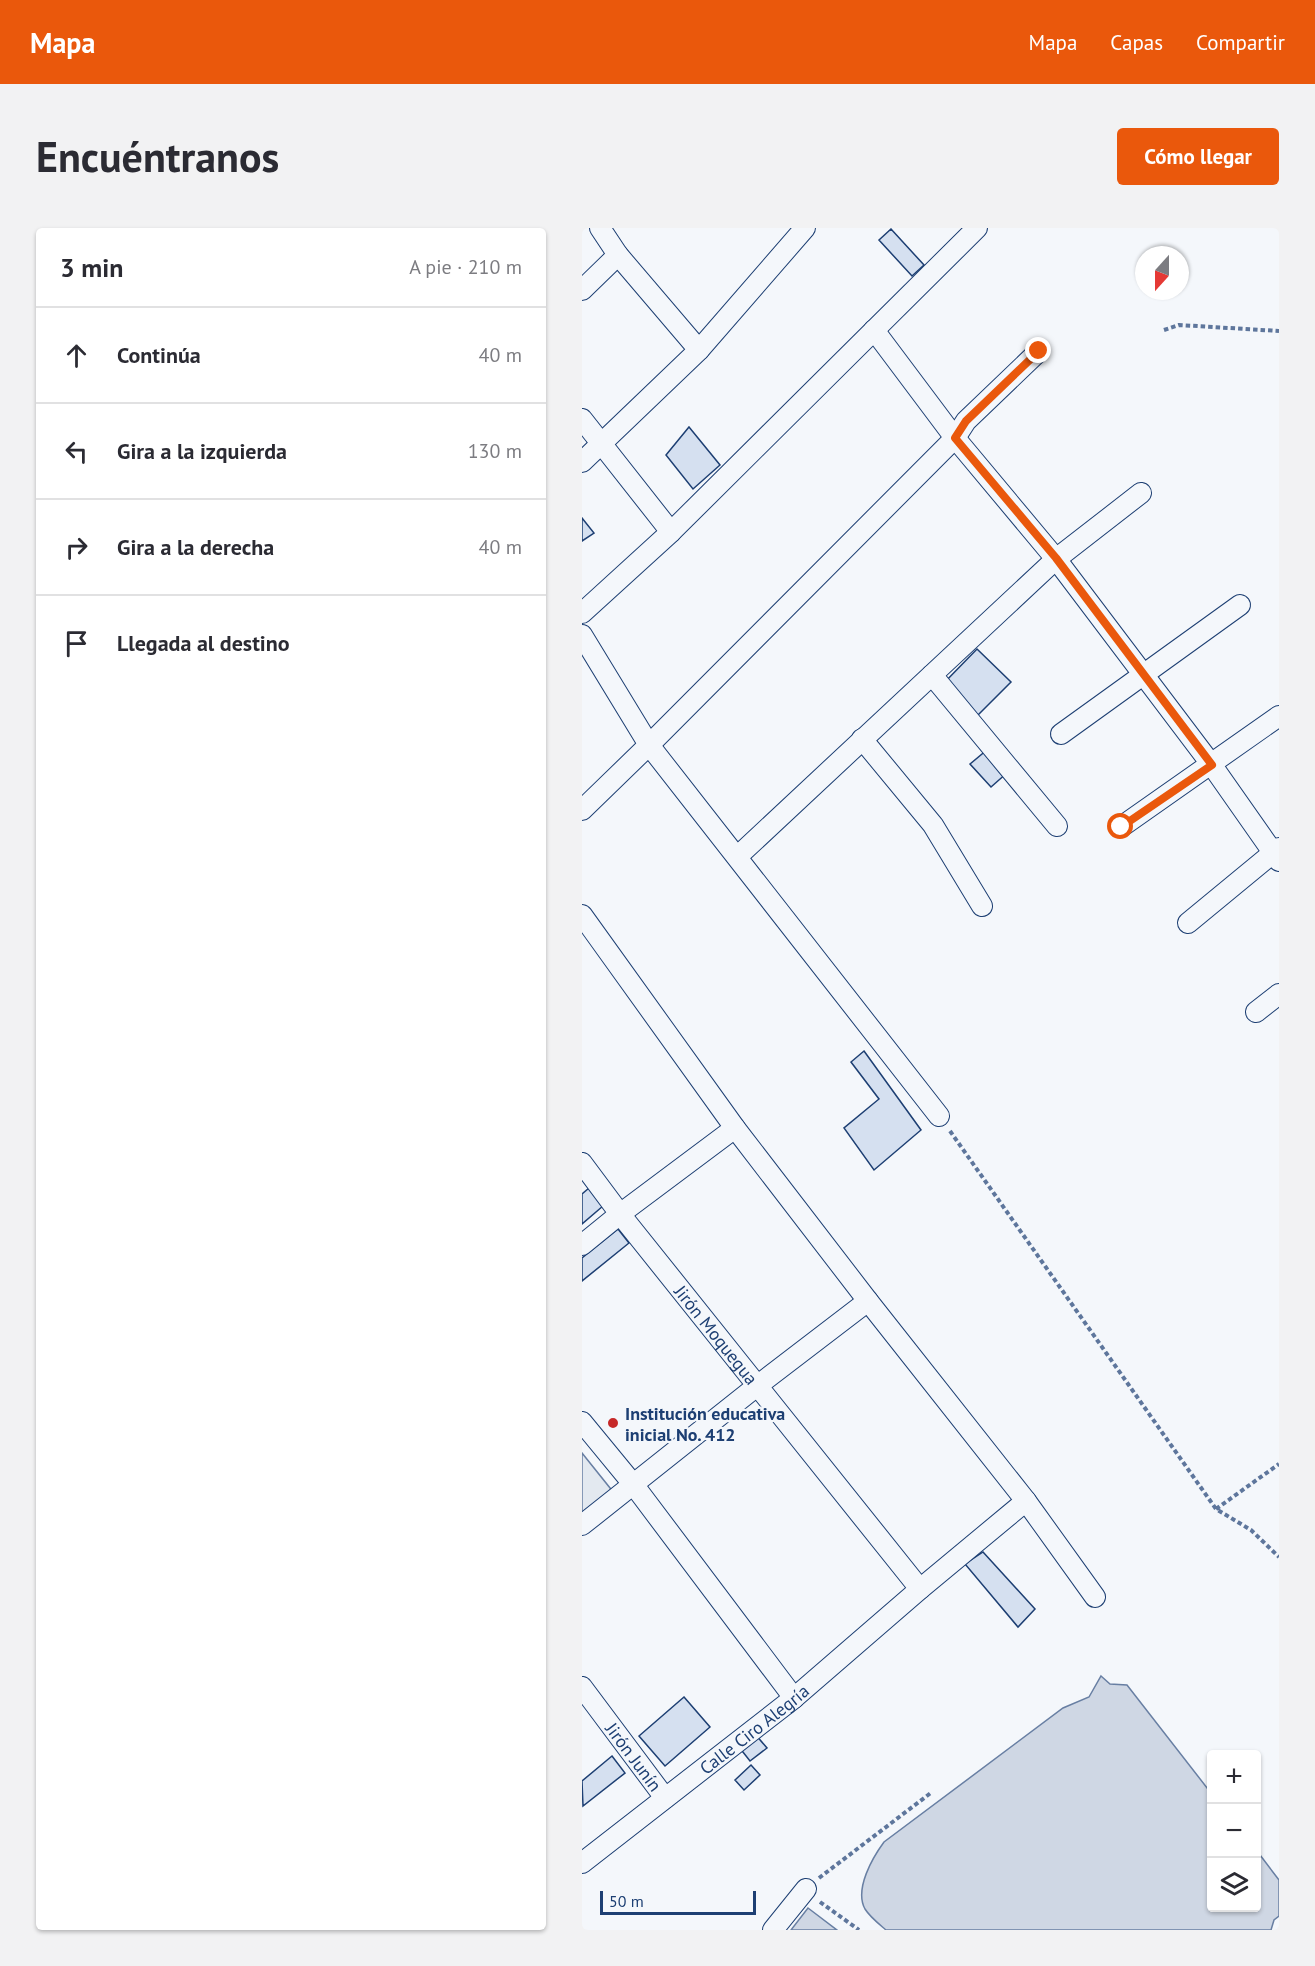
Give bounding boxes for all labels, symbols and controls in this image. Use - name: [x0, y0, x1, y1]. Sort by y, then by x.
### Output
- text: Mapa: [30, 24, 95, 61]
- text: Mapa: [1029, 29, 1077, 56]
- text: Capas: [1110, 29, 1163, 56]
- text: Compartir: [1196, 29, 1285, 56]
- button: Cómo llegar: [1117, 128, 1279, 185]
- text: Encuéntranos: [36, 129, 279, 184]
- north arrow: [1135, 246, 1189, 300]
- text: 3 min: [60, 251, 123, 284]
- text: A pie · 210 m: [409, 254, 522, 280]
- route end: [1025, 337, 1051, 363]
- icon: ahead: [60, 339, 93, 372]
- text: Continúa: [117, 341, 201, 369]
- text: 40 m: [479, 342, 522, 368]
- icon: left: [60, 435, 93, 468]
- text: Gira a la izquierda: [117, 437, 287, 465]
- text: 130 m: [468, 438, 522, 464]
- icon: right: [60, 531, 93, 564]
- text: Gira a la derecha: [117, 533, 274, 561]
- text: 40 m: [479, 534, 522, 560]
- icon: arrive: [60, 627, 93, 660]
- text: Llegada al destino: [117, 629, 290, 657]
- route start: [1107, 813, 1133, 839]
- street label: Jirón Moquegua: [669, 1279, 763, 1389]
- place label: Institución educativa inicial No. 412: [625, 1402, 785, 1446]
- marker: Institución educativa inicial No. 412: [606, 1416, 620, 1430]
- street label: Calle Ciro Alegría: [695, 1679, 813, 1779]
- street label: Jirón Junín: [600, 1717, 667, 1796]
- map controls: [1207, 1750, 1261, 1912]
- button: +: [1207, 1750, 1261, 1804]
- button: −: [1207, 1804, 1261, 1858]
- button: layers: [1207, 1858, 1261, 1912]
- scale bar: [600, 1888, 756, 1916]
- text: 50 m: [609, 1891, 644, 1911]

